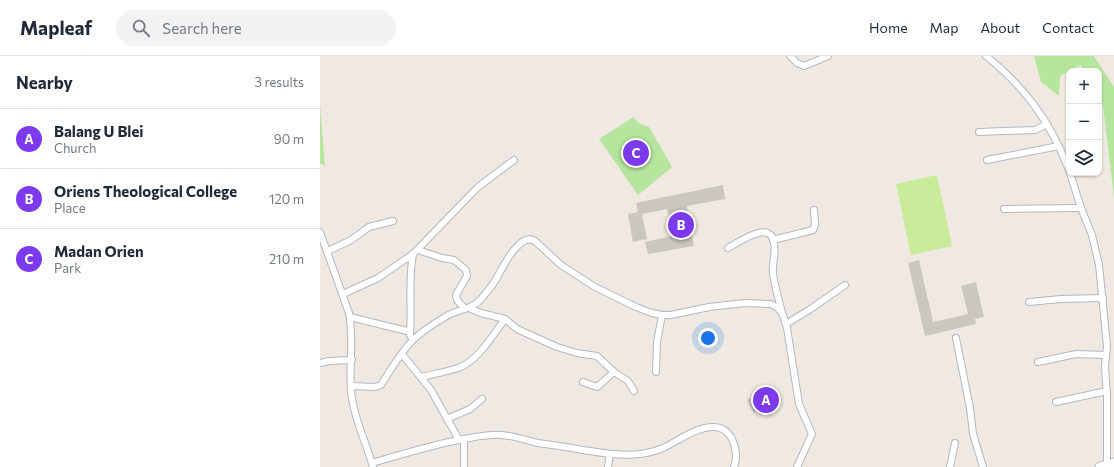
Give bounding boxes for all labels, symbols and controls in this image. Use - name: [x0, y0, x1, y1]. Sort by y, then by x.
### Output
- search box: [116, 10, 396, 46]
- text: Mapleaf: [20, 16, 92, 39]
- icon: search: [130, 17, 152, 39]
- text: Search here: [162, 19, 242, 37]
- text: Home: [869, 19, 908, 36]
- text: Map: [930, 19, 958, 36]
- text: About: [980, 19, 1020, 36]
- text: Contact: [1042, 19, 1094, 36]
- map controls: [1066, 68, 1102, 176]
- button: +: [1066, 68, 1102, 104]
- text: Nearby: [16, 72, 73, 93]
- text: 3 results: [255, 74, 304, 90]
- button: −: [1066, 104, 1102, 140]
- text: Balang U Blei: [54, 122, 144, 140]
- text: A: [24, 131, 34, 147]
- text: 90 m: [274, 131, 304, 147]
- pin: C: [623, 138, 649, 168]
- text: Church: [54, 140, 96, 156]
- button: layers: [1066, 140, 1102, 176]
- text: Oriens Theological College: [54, 182, 237, 200]
- text: B: [25, 191, 33, 207]
- text: 120 m: [269, 191, 304, 207]
- text: Place: [54, 200, 86, 216]
- pin: B: [668, 210, 694, 240]
- text: Madan Orien: [54, 242, 144, 260]
- text: C: [25, 251, 33, 267]
- text: 210 m: [269, 251, 304, 267]
- text: Park: [54, 260, 81, 276]
- your location: [698, 328, 718, 348]
- pin: A: [753, 385, 779, 415]

